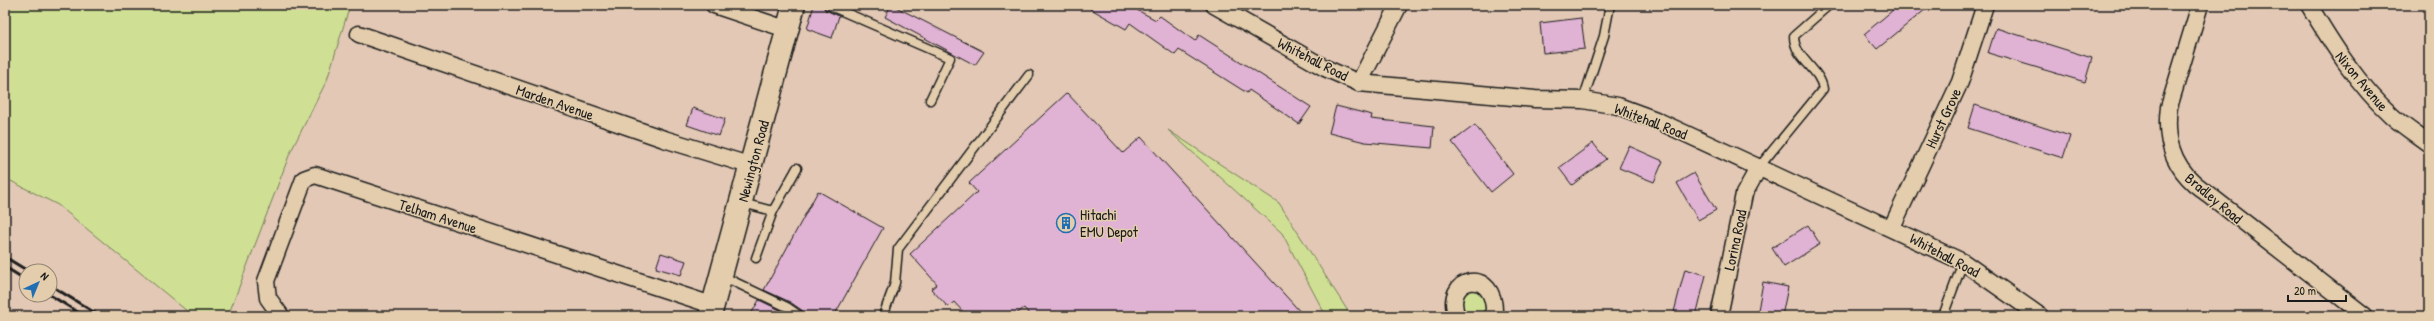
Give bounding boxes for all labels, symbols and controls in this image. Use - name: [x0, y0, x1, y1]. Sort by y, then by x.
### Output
- street label: Whitehall Road: [1274, 32, 1352, 86]
- street label: Nixon Avenue: [2331, 47, 2393, 115]
- street label: Marden Avenue: [513, 79, 597, 125]
- street label: Hurst Grove: [1920, 84, 1966, 152]
- street label: Whitehall Road: [1611, 97, 1691, 145]
- street label: Newington Road: [732, 118, 774, 204]
- street label: Bradley Road: [2181, 168, 2247, 228]
- street label: Telham Avenue: [396, 194, 480, 238]
- place label: Hitachi EMU Depot: [1080, 204, 1139, 242]
- street label: Lorina Road: [1718, 208, 1752, 272]
- building icon: Hitachi EMU Depot: [1055, 212, 1077, 234]
- street label: Whitehall Road: [1906, 228, 1984, 282]
- north arrow: [18, 263, 58, 303]
- text: N: [38, 269, 52, 283]
- scale bar: [2288, 277, 2346, 303]
- text: 20 m: [2294, 282, 2316, 299]

